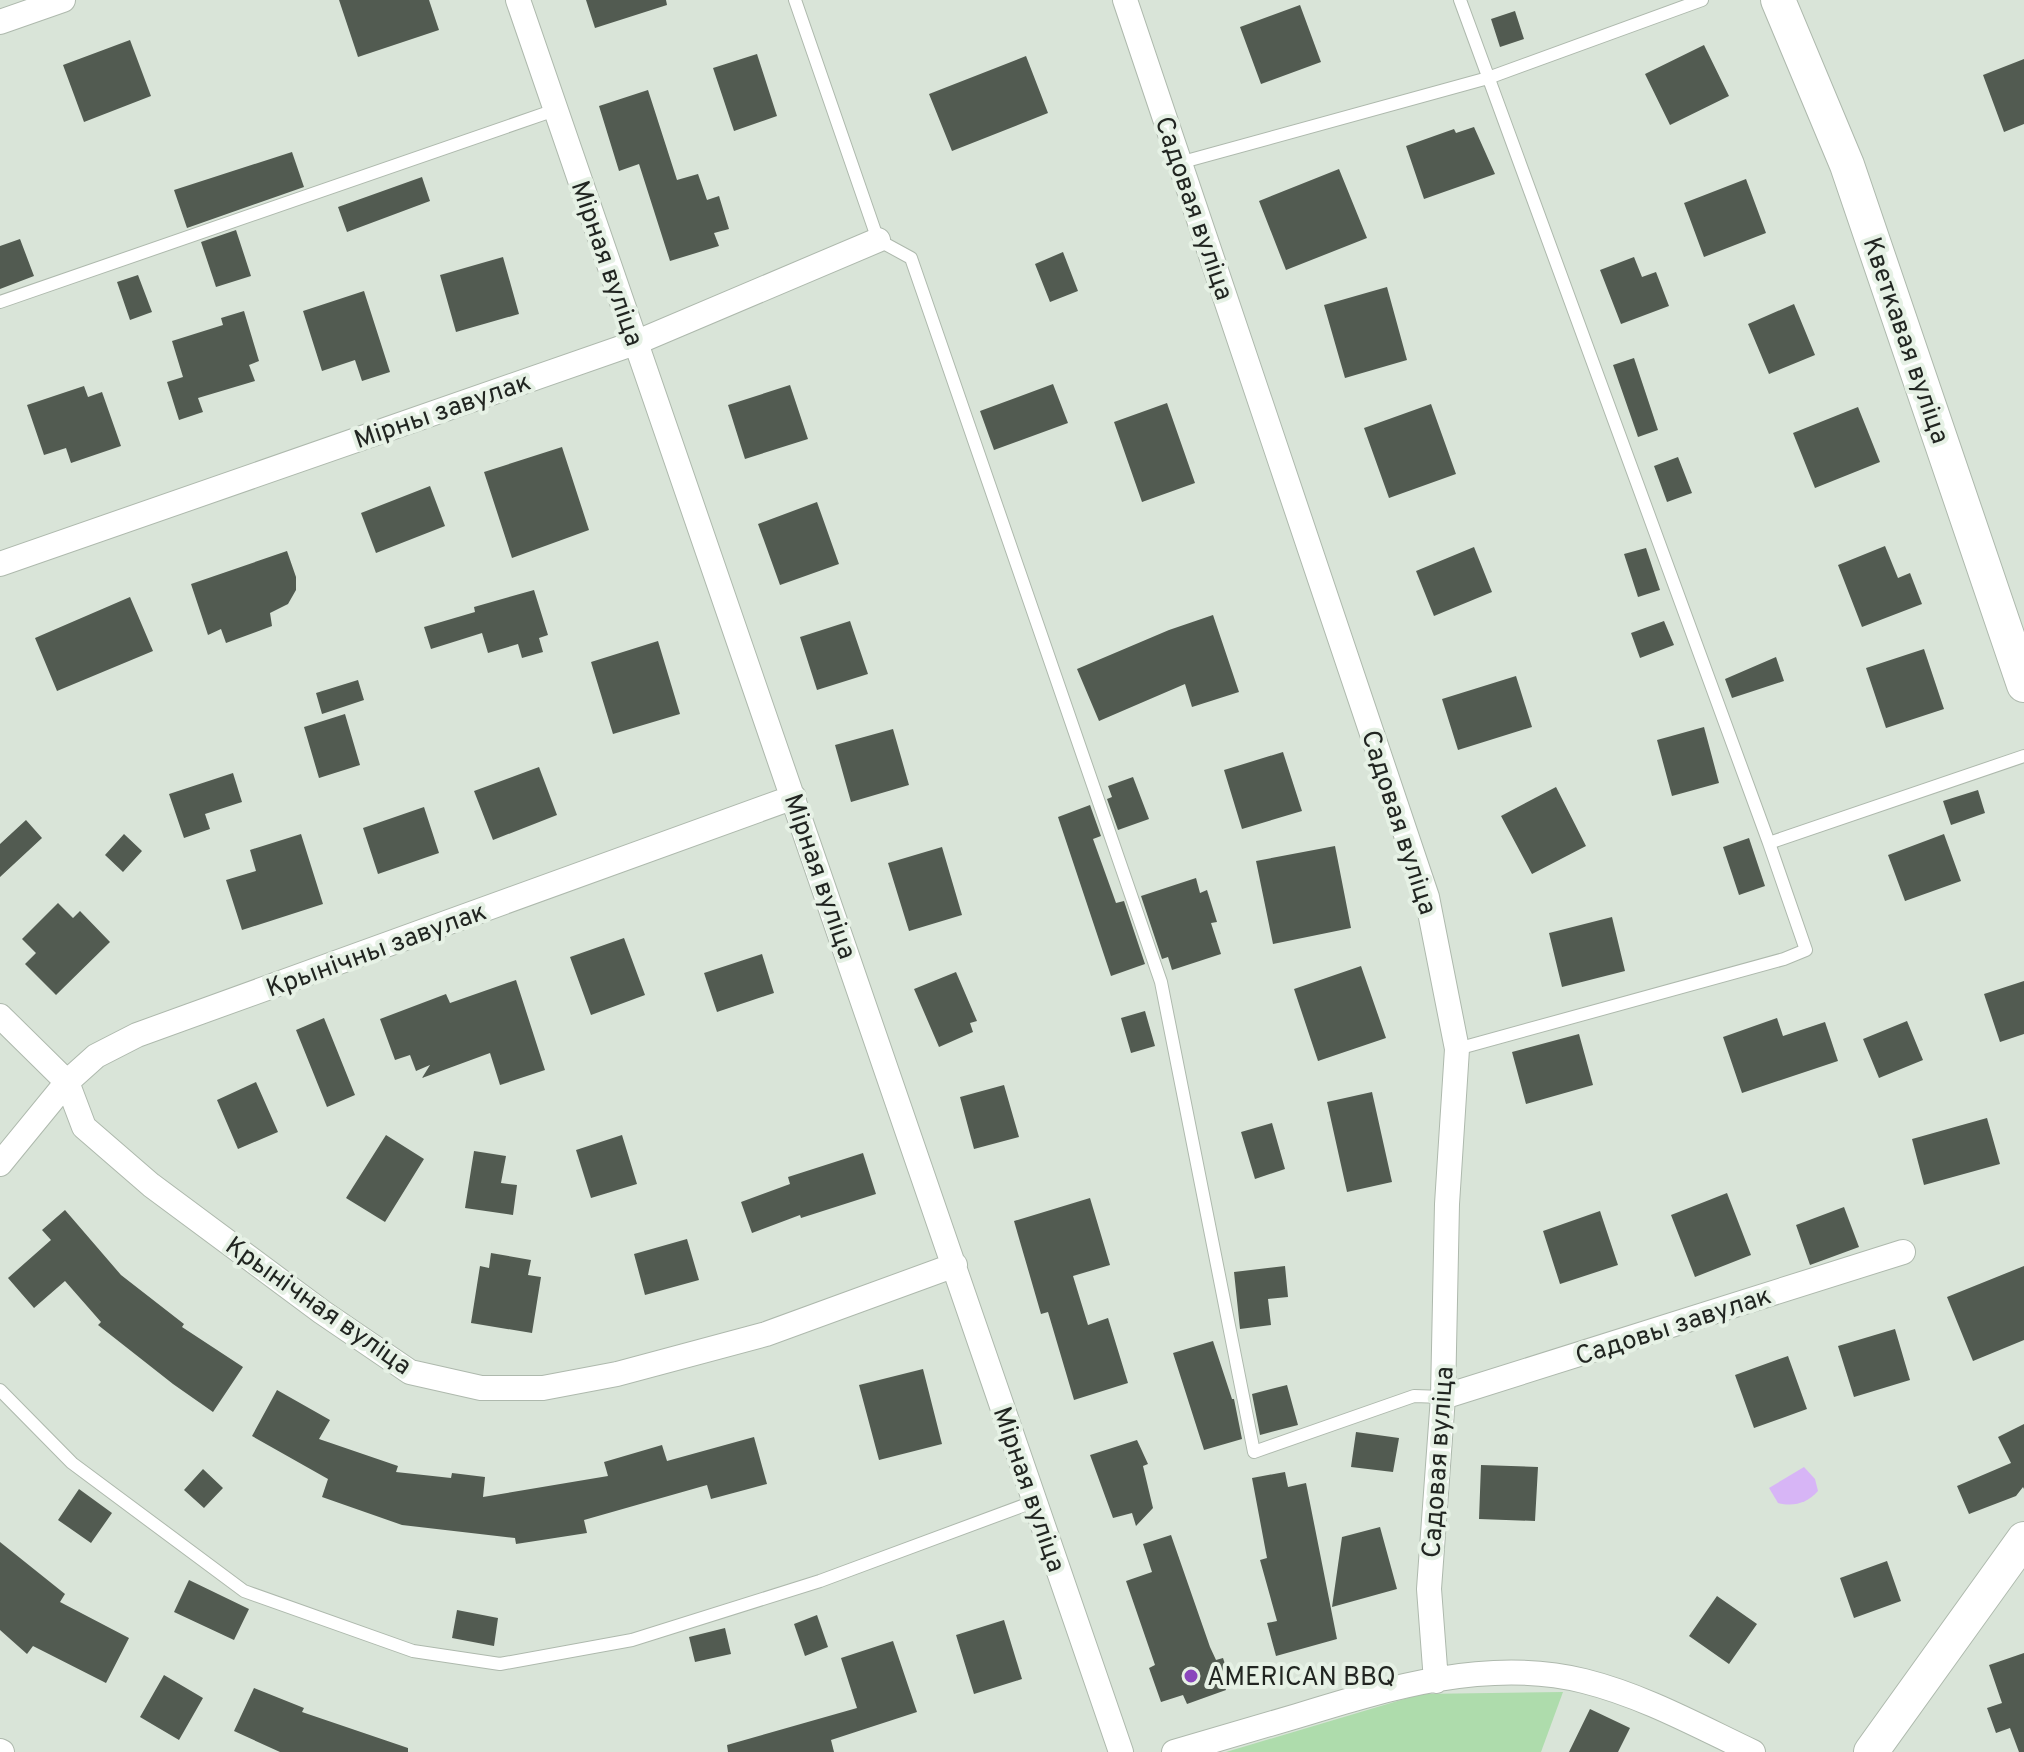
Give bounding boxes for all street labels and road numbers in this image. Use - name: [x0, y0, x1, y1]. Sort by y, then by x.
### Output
- street label: Садовая вуліца: [1146, 113, 1240, 305]
- street label: Мірная вуліца: [562, 177, 649, 351]
- street label: Кветкавая вуліца: [1854, 233, 1955, 448]
- street label: Мірны завулак: [350, 367, 535, 458]
- street label: Садовая вуліца: [1352, 726, 1443, 919]
- street label: Мірная вуліца: [775, 790, 862, 964]
- street label: Крынічны завулак: [262, 896, 491, 1007]
- street label: Крынічная вуліца: [218, 1230, 417, 1384]
- street label: Садовы завулак: [1572, 1280, 1776, 1375]
- street label: Садовая вуліца: [1416, 1365, 1463, 1559]
- street label: Мірная вуліца: [984, 1403, 1071, 1577]

